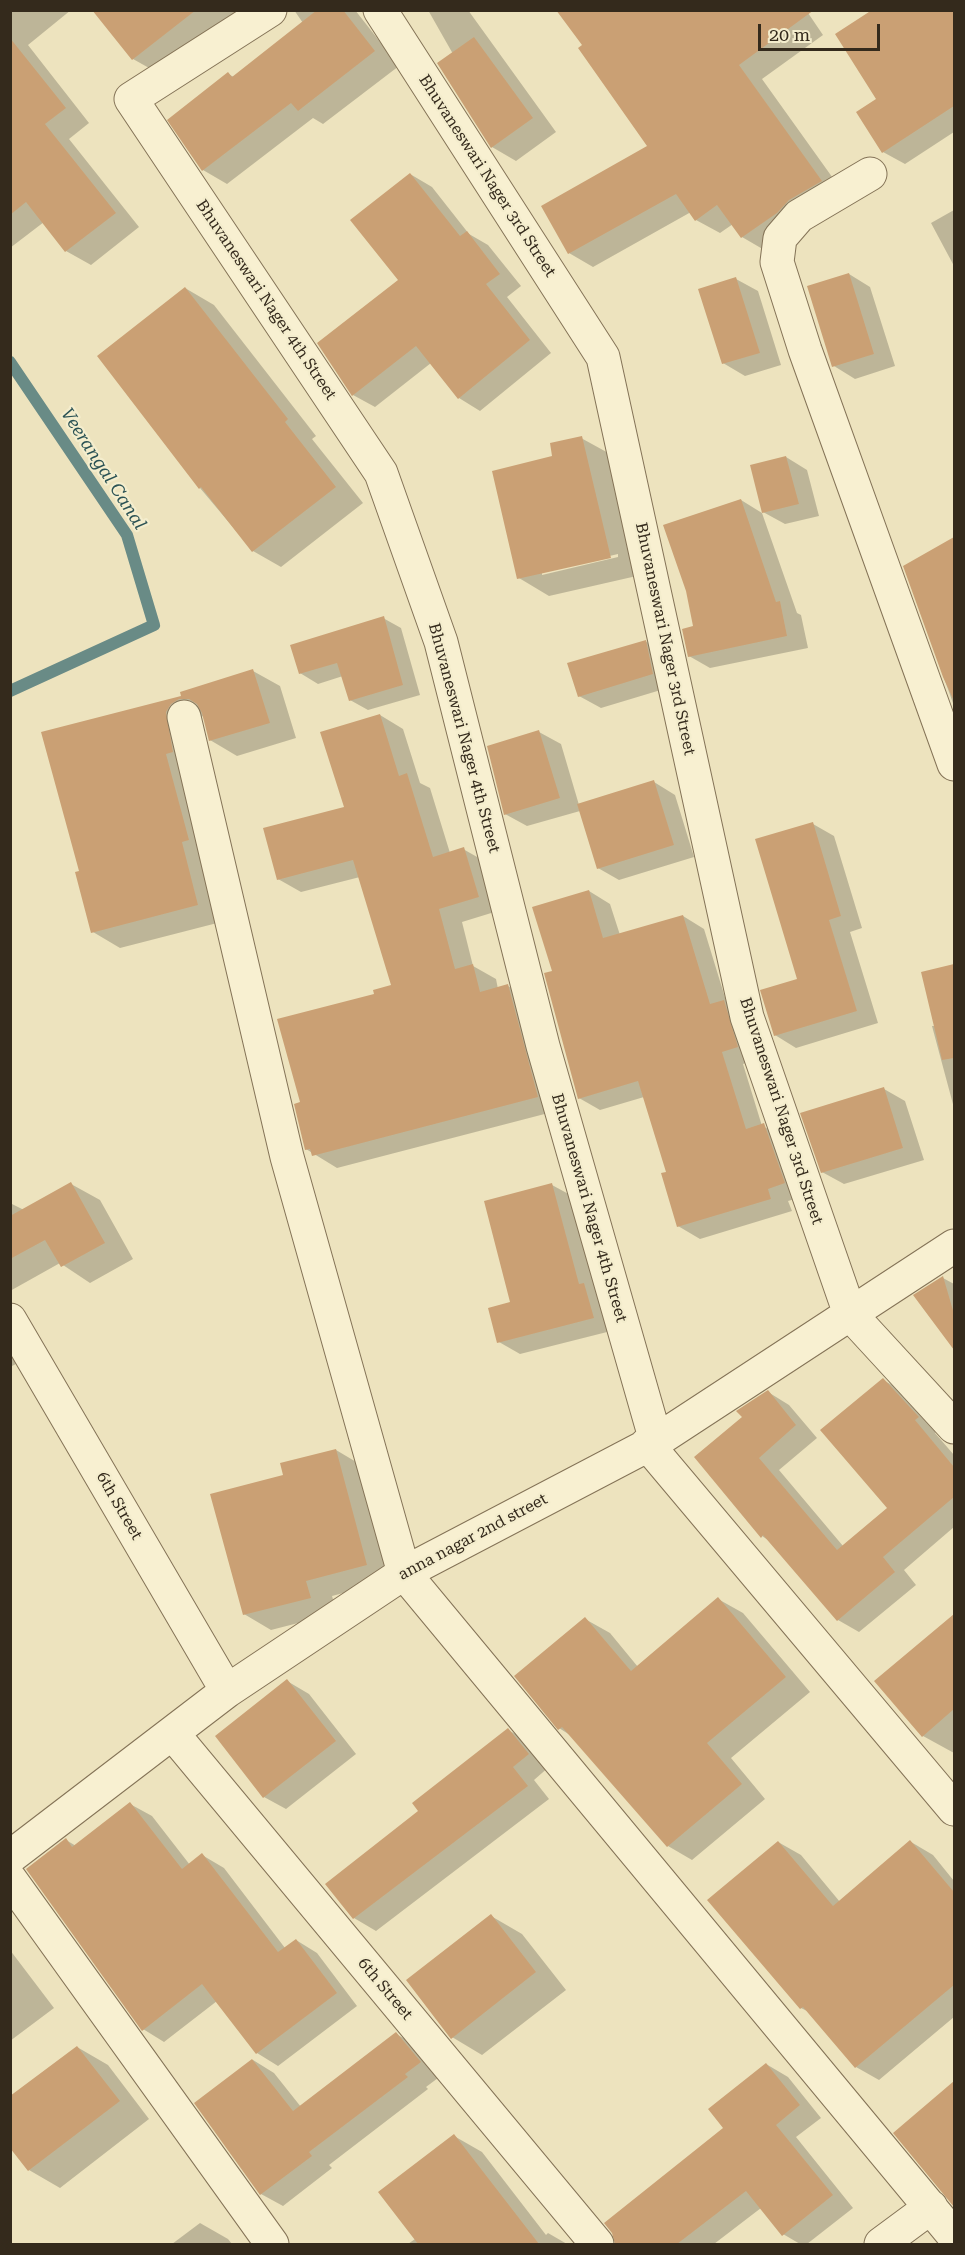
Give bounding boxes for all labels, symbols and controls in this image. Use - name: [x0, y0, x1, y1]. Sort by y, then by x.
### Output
- scale bar: [761, 12, 882, 50]
- text: 20 m: [769, 24, 810, 45]
- street label: Bhuvaneswari Nager 3rd Street: [414, 71, 560, 281]
- street label: Bhuvaneswari Nager 4th Street: [192, 196, 340, 404]
- water label: Veerangal Canal: [56, 404, 150, 534]
- street label: Bhuvaneswari Nager 3rd Street: [631, 521, 699, 757]
- street label: Bhuvaneswari Nager 4th Street: [424, 621, 504, 855]
- street label: Bhuvaneswari Nager 3rd Street: [735, 995, 827, 1227]
- street label: Bhuvaneswari Nager 4th Street: [547, 1091, 631, 1325]
- street label: 6th Street: [92, 1469, 146, 1543]
- street label: anna nagar 2nd street: [395, 1489, 551, 1585]
- street label: 6th Street: [353, 1954, 417, 2024]

